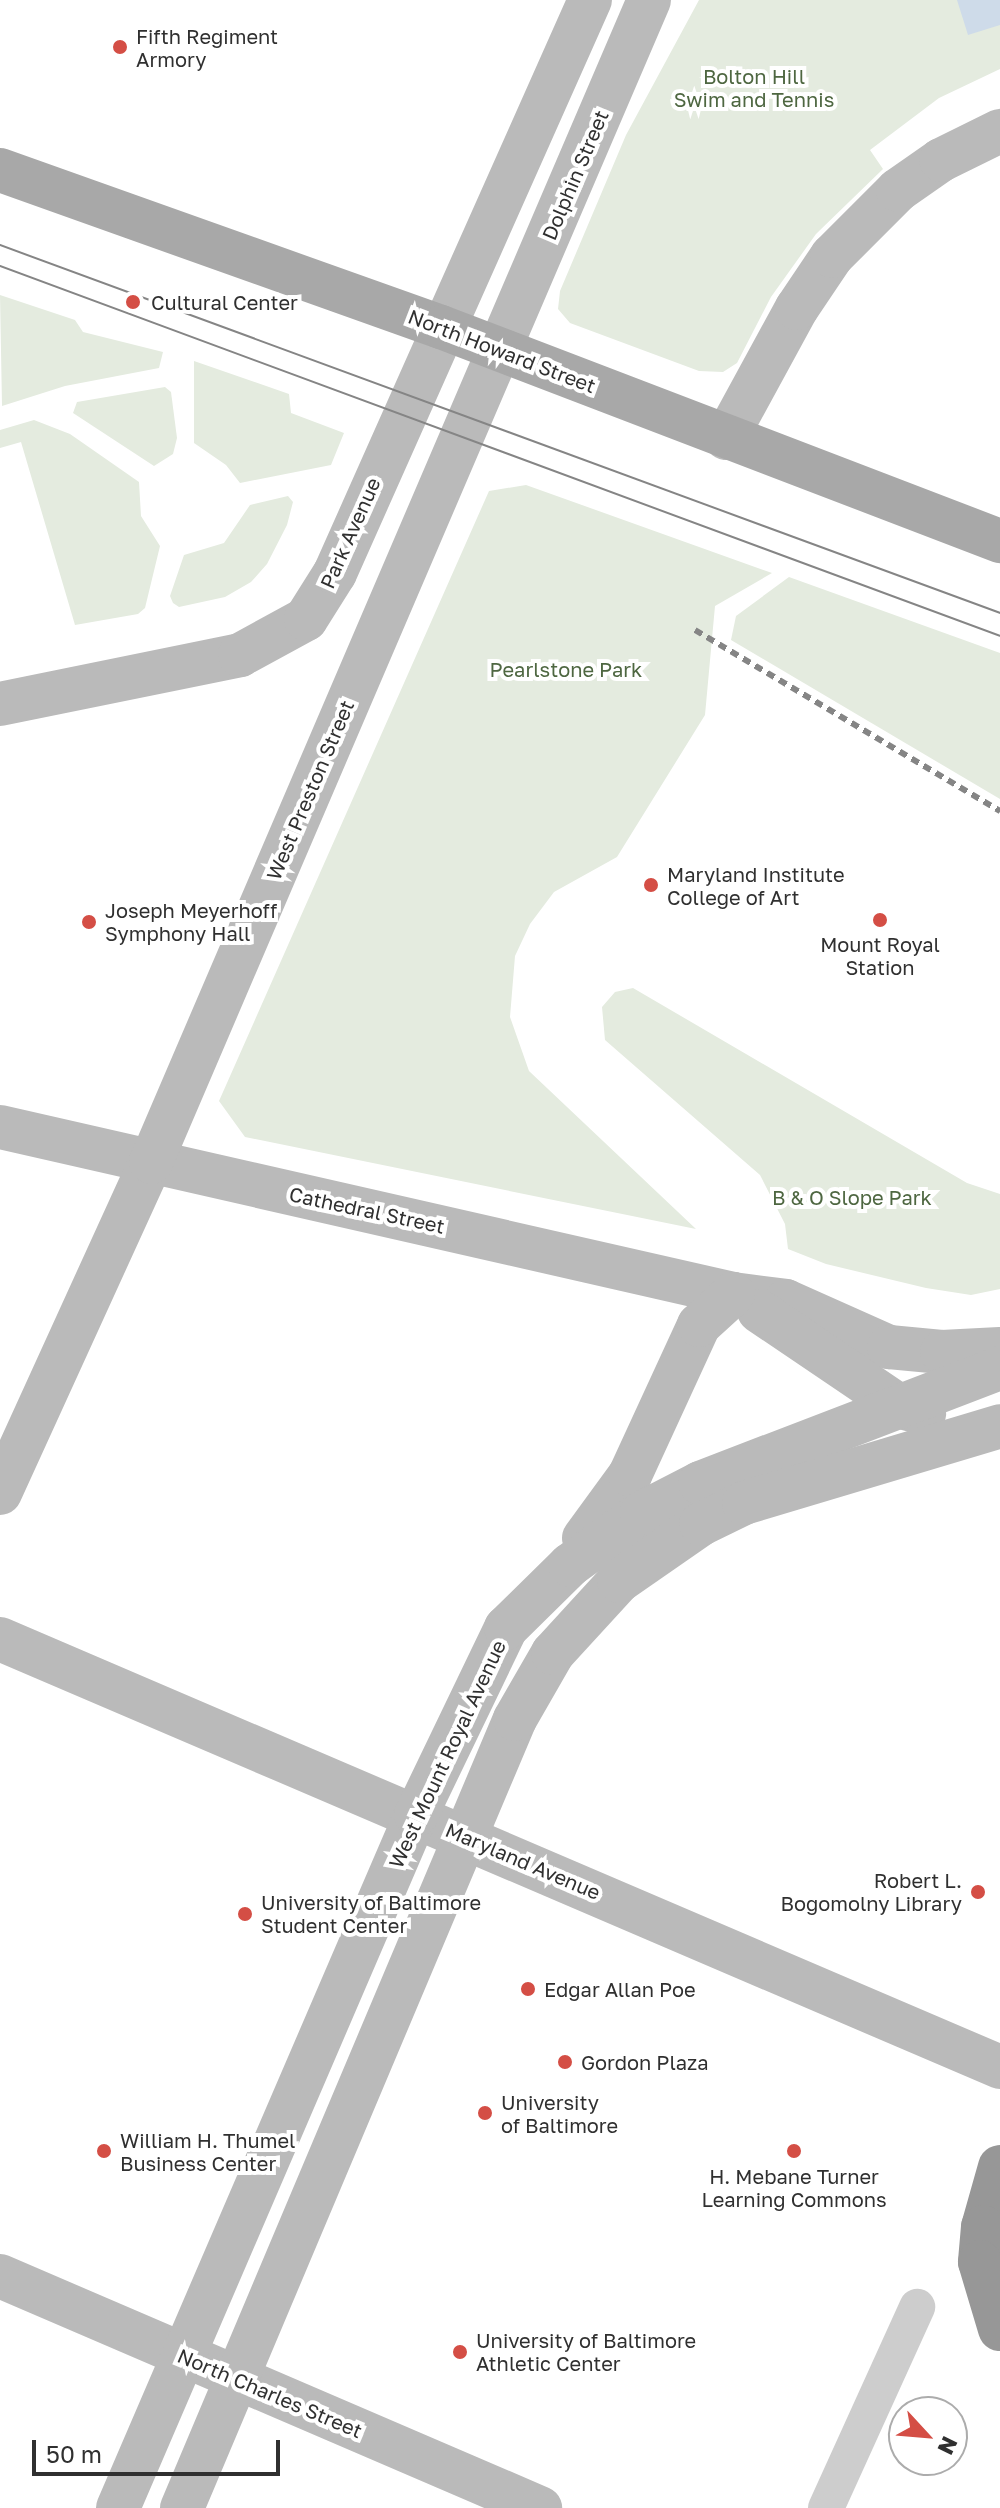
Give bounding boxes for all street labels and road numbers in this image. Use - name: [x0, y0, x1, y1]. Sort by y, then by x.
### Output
- street label: Dolphin Street: [537, 106, 613, 244]
- street label: North Howard Street: [405, 304, 599, 398]
- street label: Park Avenue: [315, 474, 385, 592]
- street label: West Preston Street: [261, 696, 359, 884]
- street label: Cathedral Street: [287, 1182, 447, 1238]
- street label: West Mount Royal Avenue: [384, 1636, 510, 1872]
- street label: Maryland Avenue: [442, 1818, 604, 1904]
- street label: North Charles Street: [174, 2343, 366, 2443]

